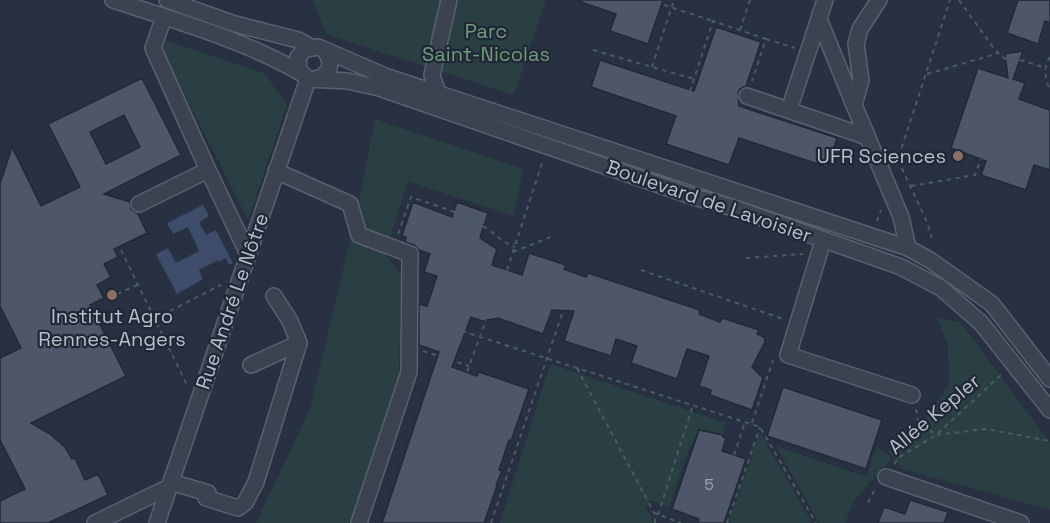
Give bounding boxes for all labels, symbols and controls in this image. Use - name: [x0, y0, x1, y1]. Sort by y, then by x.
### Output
- park label: Parc Saint-Nicolas: [422, 18, 550, 67]
- place label: UFR Sciences: [817, 143, 946, 169]
- marker: UFR Sciences: [951, 149, 965, 163]
- street label: Boulevard de Lavoisier: [603, 154, 815, 248]
- street label: Rue André Le Nôtre: [190, 209, 274, 393]
- marker: Institut Agro Rennes-Angers: [105, 288, 119, 302]
- place label: Institut Agro Rennes-Angers: [38, 303, 186, 352]
- street label: Allée Kepler: [883, 368, 985, 460]
- house number: 5: [704, 474, 714, 495]

